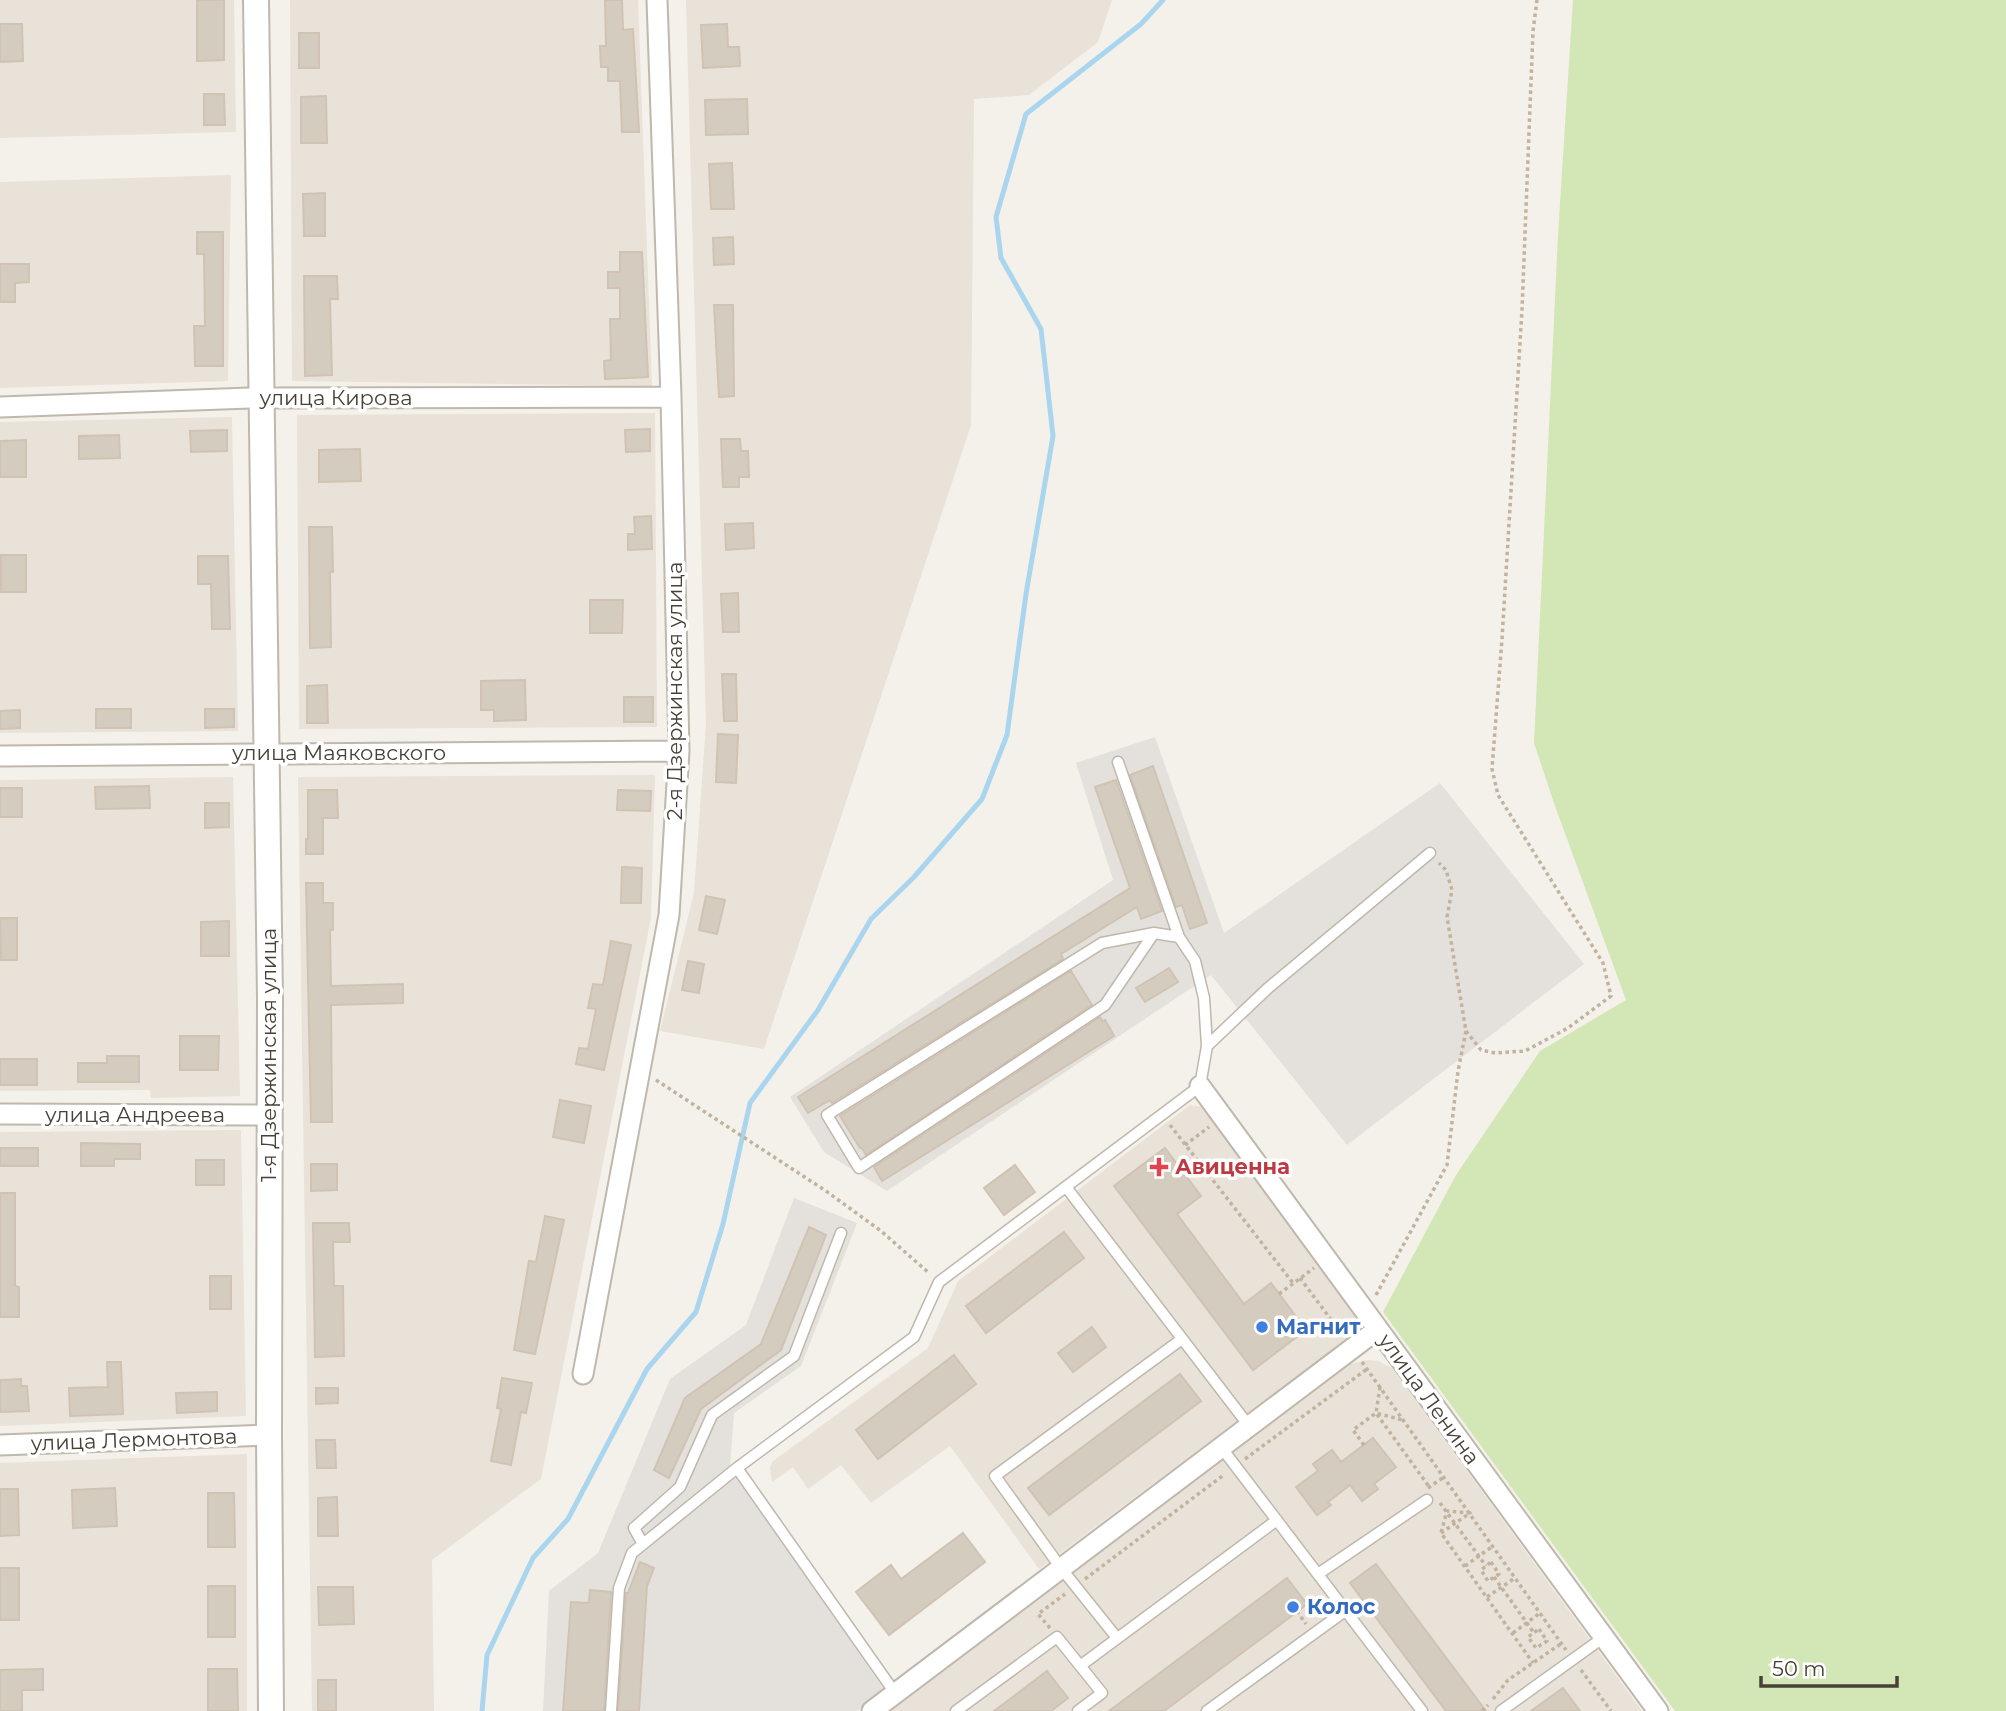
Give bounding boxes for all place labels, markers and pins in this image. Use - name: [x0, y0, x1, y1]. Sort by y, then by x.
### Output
- place label: Авиценна: [1175, 1154, 1290, 1179]
- marker: Авиценна: [1149, 1157, 1169, 1177]
- place label: Магнит: [1276, 1314, 1361, 1339]
- marker: Магнит: [1254, 1319, 1270, 1335]
- place label: Колос: [1307, 1594, 1376, 1619]
- marker: Колос: [1285, 1599, 1301, 1615]

